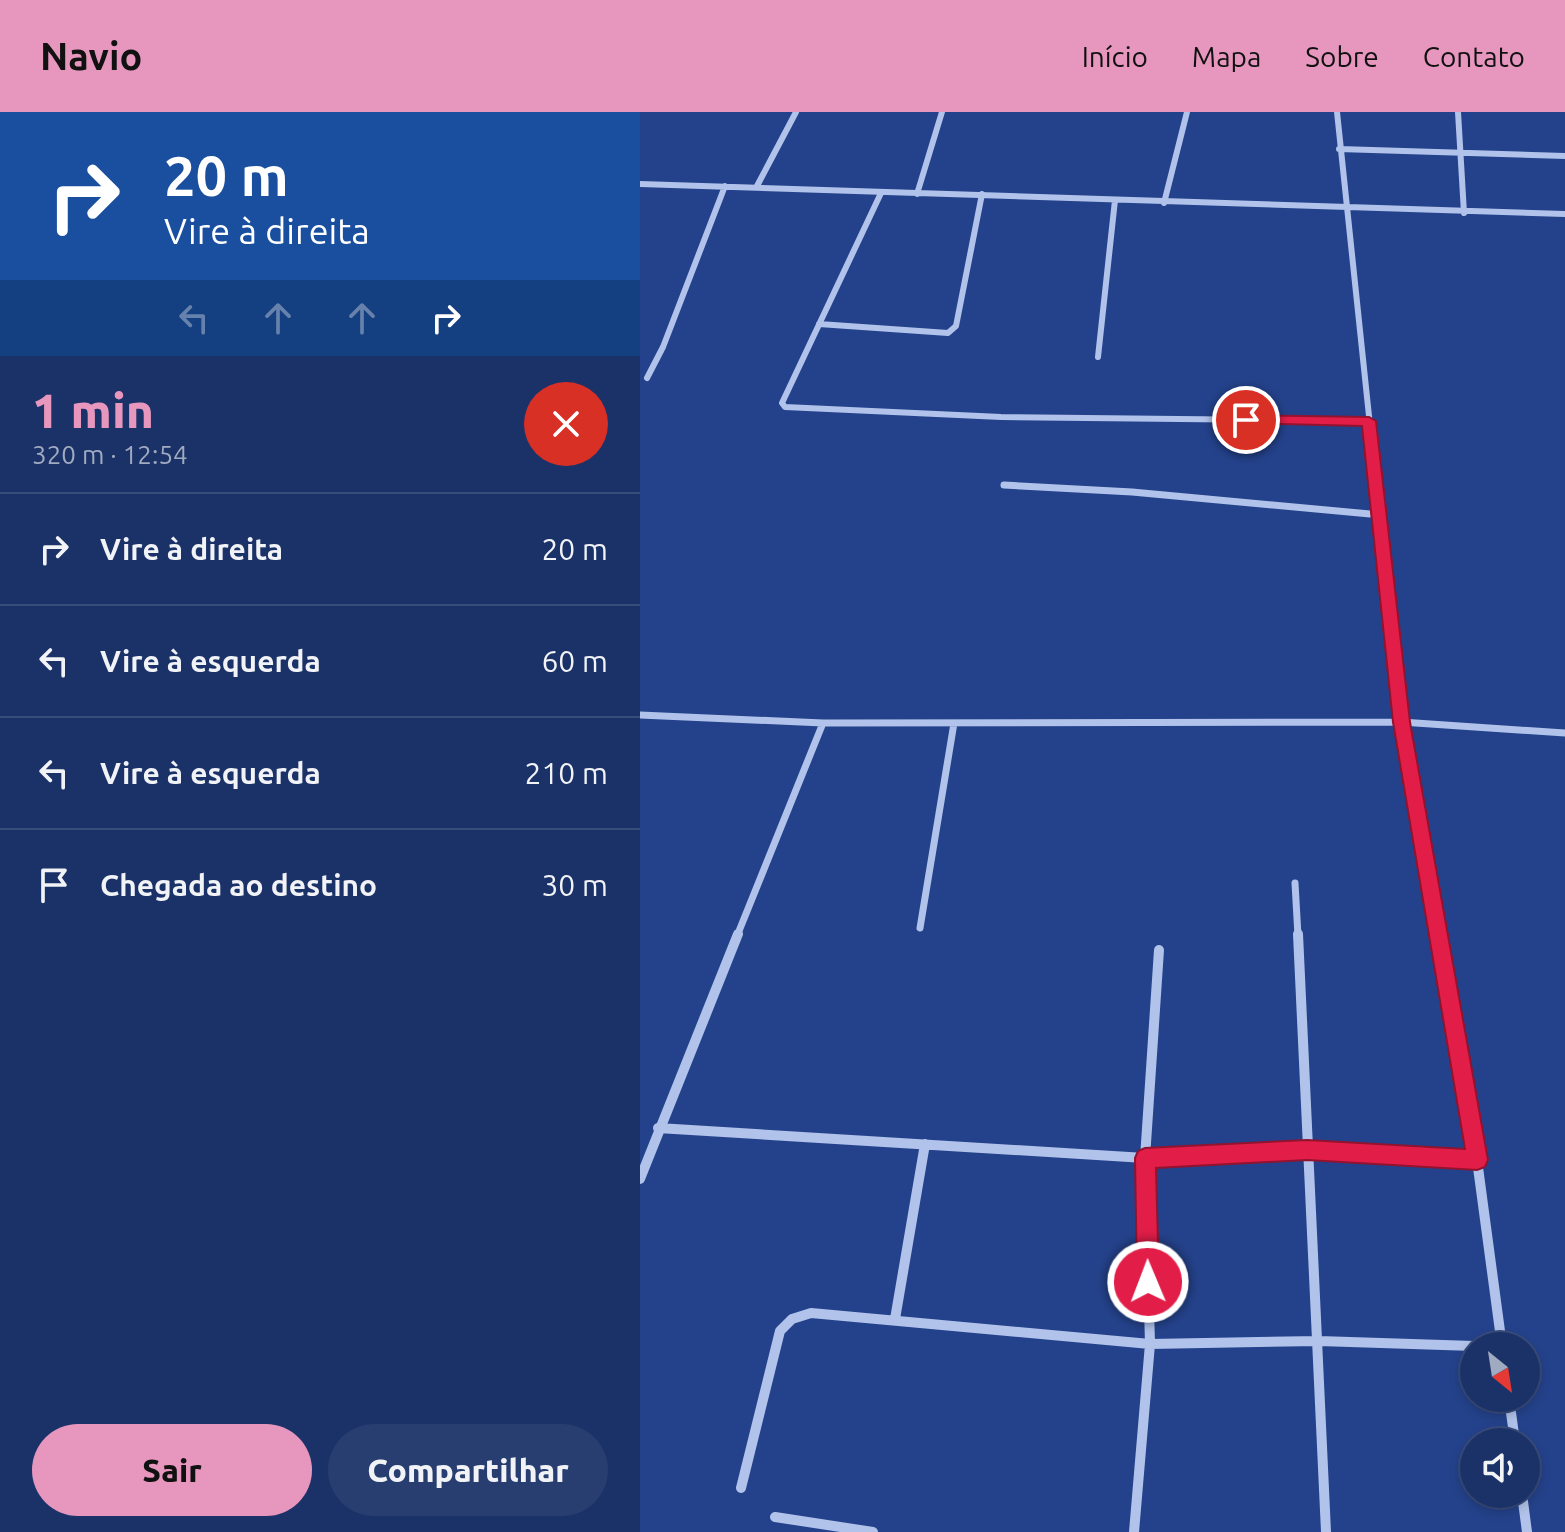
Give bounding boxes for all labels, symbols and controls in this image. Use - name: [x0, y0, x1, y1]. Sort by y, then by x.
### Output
- text: Navio: [40, 35, 142, 77]
- text: Início: [1082, 41, 1148, 72]
- text: Mapa: [1192, 41, 1261, 72]
- text: Sobre: [1305, 41, 1379, 72]
- text: Contato: [1423, 41, 1525, 72]
- icon: right: [32, 144, 136, 248]
- text: 20 m: [164, 144, 289, 207]
- text: Vire à direita: [164, 210, 370, 251]
- icon: left: [172, 296, 216, 340]
- icon: ahead: [256, 296, 300, 340]
- icon: ahead: [340, 296, 384, 340]
- icon: right: [424, 296, 468, 340]
- button: close: [524, 382, 608, 466]
- text: 1 min: [32, 383, 154, 437]
- pin: [1212, 386, 1280, 454]
- icon: arrive: [1224, 398, 1268, 442]
- text: 320 m · 12:54: [32, 440, 188, 469]
- icon: right: [32, 527, 76, 571]
- text: Vire à direita: [100, 532, 283, 566]
- text: 20 m: [541, 532, 608, 566]
- icon: left: [32, 639, 76, 683]
- text: Vire à esquerda: [100, 644, 321, 678]
- text: 60 m: [541, 644, 608, 678]
- icon: left: [32, 751, 76, 795]
- text: Vire à esquerda: [100, 756, 321, 790]
- text: 210 m: [524, 756, 608, 790]
- icon: arrive: [32, 863, 76, 907]
- text: Chegada ao destino: [100, 868, 377, 902]
- text: 30 m: [541, 868, 608, 902]
- position arrow: [1106, 1240, 1190, 1324]
- north arrow: [1460, 1332, 1540, 1412]
- map controls: [1460, 1332, 1540, 1508]
- button: Sair: [32, 1424, 312, 1516]
- button: Compartilhar: [328, 1424, 608, 1516]
- button: sound: [1460, 1428, 1540, 1508]

